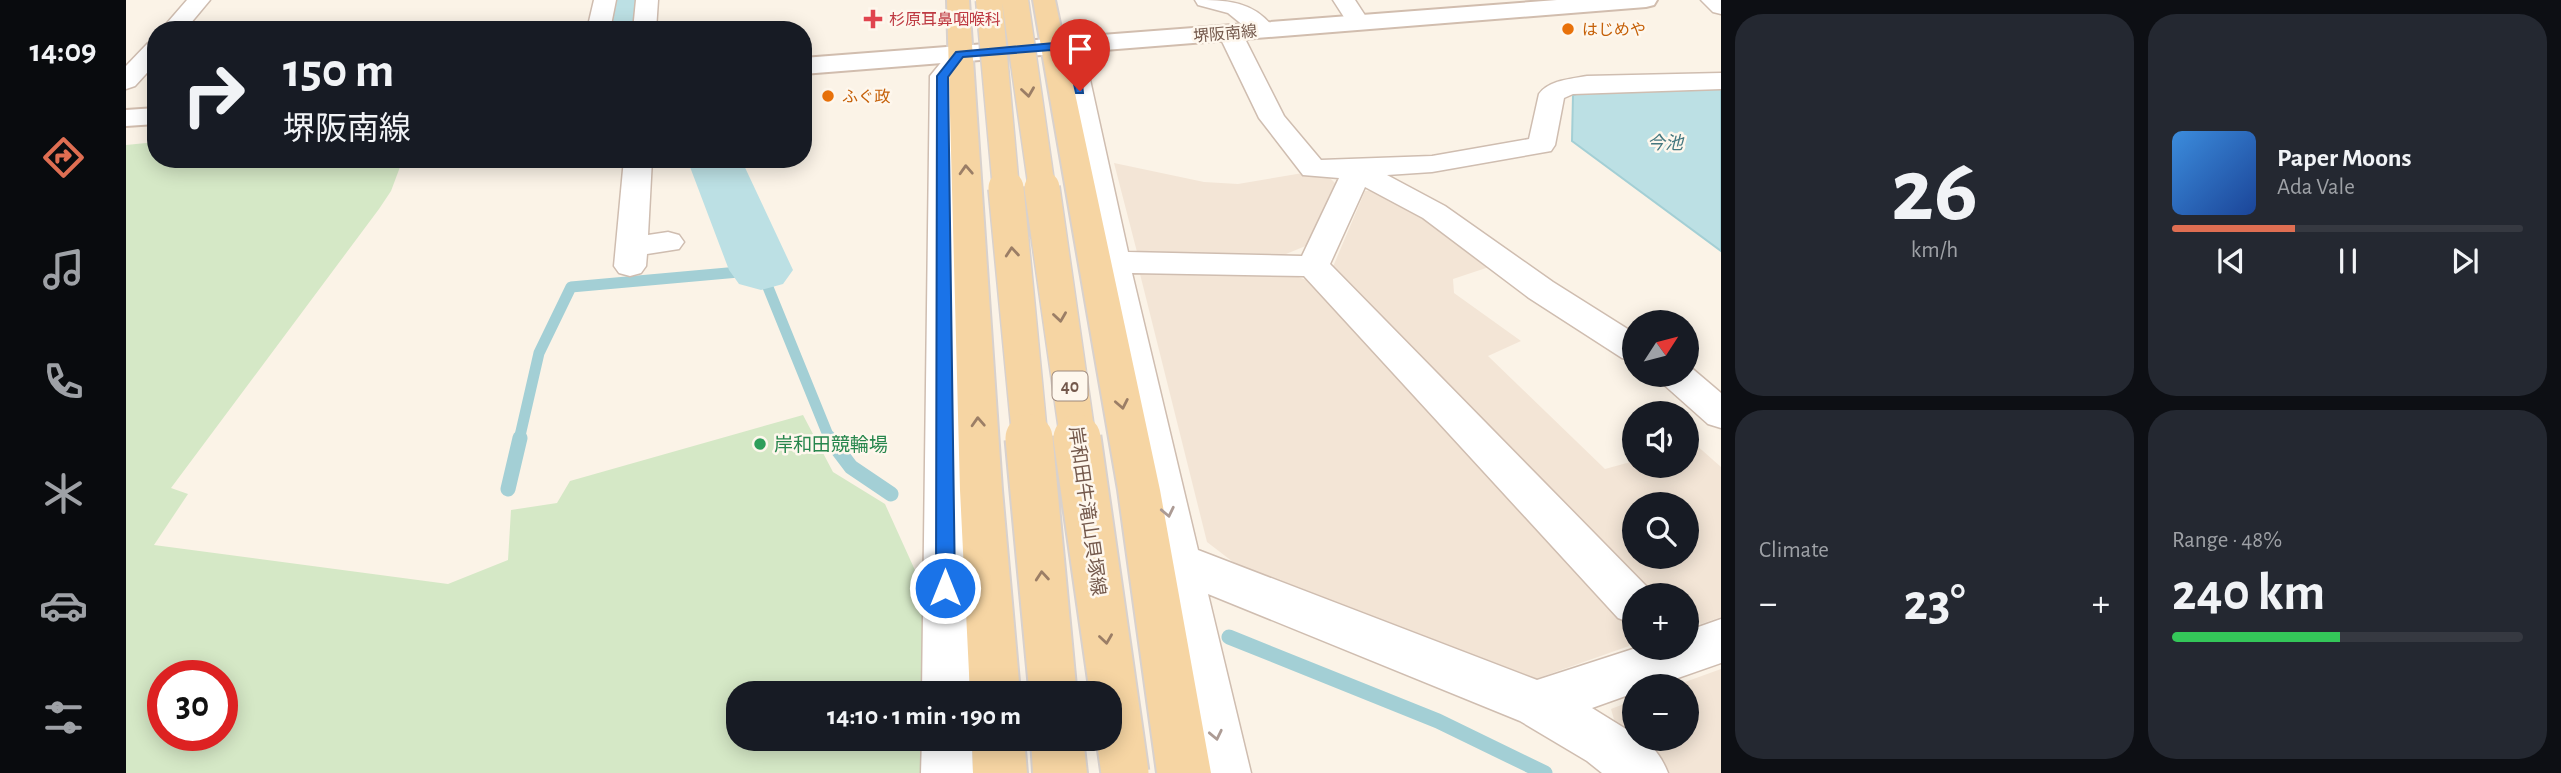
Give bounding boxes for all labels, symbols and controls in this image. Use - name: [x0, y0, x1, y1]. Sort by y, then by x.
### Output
- marker: 杉原耳鼻咽喉科: [863, 9, 883, 29]
- place label: 杉原耳鼻咽喉科: [889, 11, 1001, 28]
- pin: [1050, 19, 1110, 91]
- marker: はじめや: [1560, 21, 1576, 37]
- street label: 堺阪南線: [1192, 22, 1258, 45]
- place label: はじめや: [1582, 22, 1646, 38]
- icon: arrive: [1061, 30, 1099, 68]
- text: 14:09: [29, 35, 97, 67]
- text: 150 m: [283, 47, 394, 96]
- icon: right: [168, 49, 259, 140]
- one-way arrow: [1021, 86, 1036, 98]
- marker: ふぐ政: [820, 88, 836, 104]
- place label: ふぐ政: [842, 88, 890, 105]
- text: 堺阪南線: [283, 113, 411, 145]
- icon: directions: [39, 133, 88, 182]
- water label: 今池: [1647, 133, 1685, 153]
- text: Paper Moons: [2277, 145, 2412, 171]
- text: 26: [1891, 146, 1978, 237]
- one-way arrow: [959, 164, 974, 175]
- text: Ada Vale: [2277, 176, 2355, 199]
- text: km/h: [1911, 239, 1958, 262]
- icon: previous: [2212, 242, 2250, 280]
- icon: pause: [2329, 242, 2367, 280]
- icon: next: [2446, 242, 2484, 280]
- icon: music: [39, 245, 88, 294]
- one-way arrow: [1005, 246, 1020, 257]
- north arrow: [1622, 310, 1699, 387]
- map controls: [1622, 310, 1699, 751]
- one-way arrow: [1053, 311, 1068, 323]
- icon: phone: [39, 357, 88, 406]
- road number: 40: [1052, 372, 1088, 400]
- one-way arrow: [1114, 398, 1129, 410]
- button: sound: [1622, 401, 1699, 478]
- one-way arrow: [971, 416, 986, 427]
- street label: 岸和田牛滝山貝塚線: [1065, 425, 1110, 597]
- place label: 岸和田競輪場: [774, 434, 888, 455]
- marker: 岸和田競輪場: [752, 436, 768, 452]
- icon: climate: [39, 469, 88, 518]
- button: search: [1622, 492, 1699, 569]
- one-way arrow: [1160, 506, 1174, 518]
- text: Range · 48%: [2172, 529, 2282, 552]
- text: Climate: [1759, 539, 1829, 562]
- position arrow: [908, 551, 982, 625]
- text: 240 km: [2172, 567, 2325, 619]
- one-way arrow: [1035, 570, 1050, 581]
- text: 23°: [1903, 577, 1966, 629]
- icon: car: [39, 581, 88, 630]
- button: +: [1622, 583, 1699, 660]
- text: −: [1759, 585, 1777, 623]
- text: +: [2092, 585, 2110, 623]
- one-way arrow: [1099, 633, 1114, 645]
- speed limit sign: 30: [147, 660, 238, 751]
- button: −: [1622, 674, 1699, 751]
- icon: filters: [39, 693, 88, 742]
- text: 14:10 · 1 min · 190 m: [827, 703, 1021, 729]
- one-way arrow: [1208, 729, 1223, 741]

